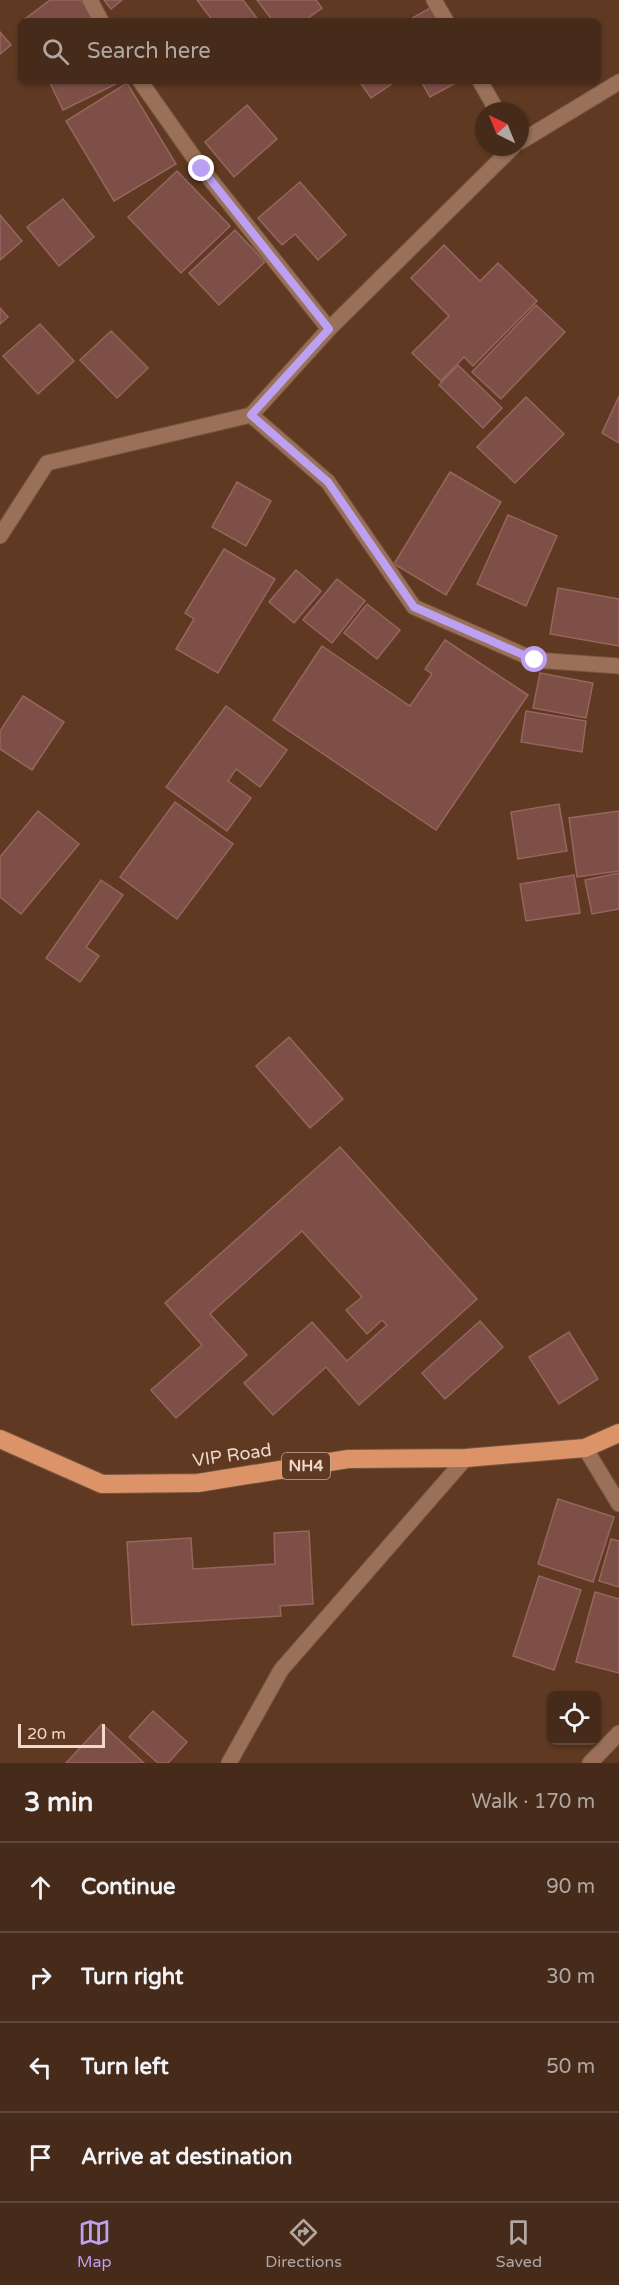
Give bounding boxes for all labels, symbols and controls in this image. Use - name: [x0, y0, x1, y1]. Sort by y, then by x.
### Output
- search box: [18, 18, 601, 84]
- icon: search: [39, 35, 72, 68]
- text: Search here: [87, 38, 211, 64]
- north arrow: [475, 102, 529, 156]
- route end: [188, 155, 214, 181]
- route start: [521, 646, 547, 672]
- street label: VIP Road: [191, 1439, 273, 1471]
- road number: NH4: [282, 1453, 330, 1479]
- map controls: [547, 1691, 601, 1745]
- button: locate: [547, 1691, 601, 1745]
- scale bar: [18, 1721, 105, 1748]
- text: 20 m: [27, 1724, 66, 1744]
- text: 3 min: [24, 1787, 93, 1818]
- text: Walk · 170 m: [472, 1790, 595, 1814]
- icon: ahead: [24, 1871, 57, 1904]
- text: Continue: [81, 1874, 176, 1900]
- text: 90 m: [546, 1875, 595, 1899]
- icon: right: [24, 1961, 57, 1994]
- text: Turn right: [81, 1964, 183, 1990]
- text: 30 m: [546, 1965, 595, 1989]
- icon: left: [24, 2051, 57, 2084]
- text: Turn left: [81, 2054, 169, 2080]
- text: 50 m: [546, 2055, 595, 2079]
- icon: arrive: [24, 2141, 57, 2174]
- text: Arrive at destination: [81, 2144, 292, 2170]
- tab: Map: [77, 2216, 111, 2272]
- tab: Directions: [265, 2216, 342, 2272]
- tab: Saved: [496, 2216, 542, 2272]

